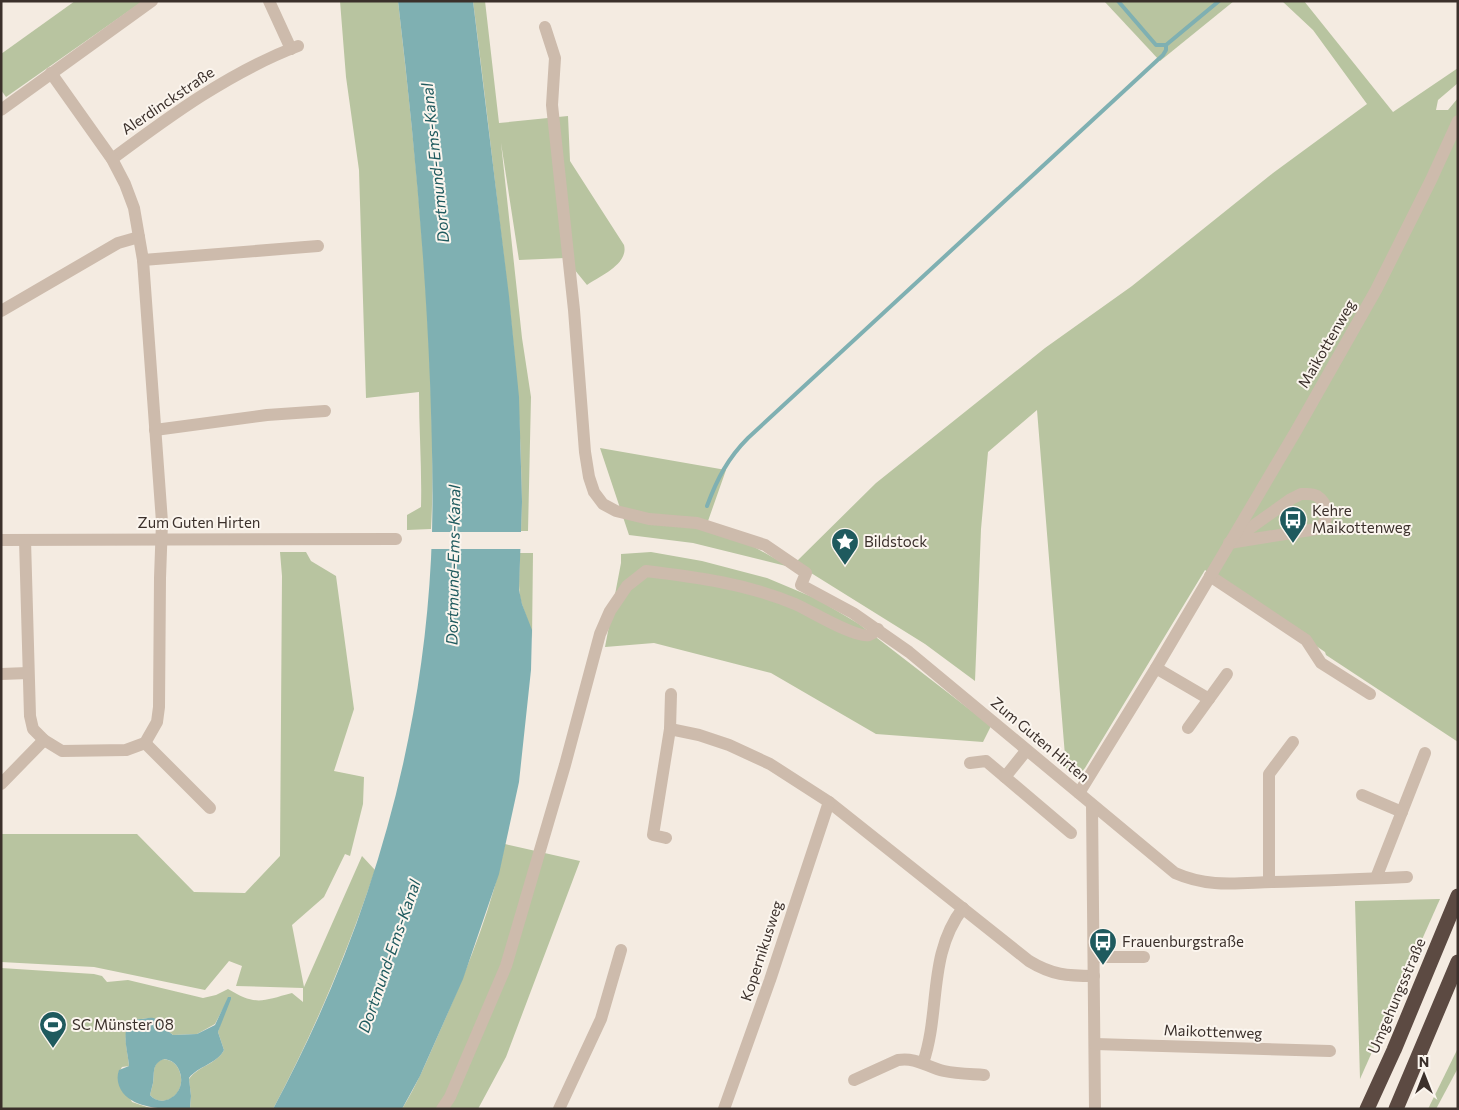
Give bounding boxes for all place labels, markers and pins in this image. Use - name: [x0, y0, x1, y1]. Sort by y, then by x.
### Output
- place label: Kehre Maikottenweg: [1312, 501, 1411, 536]
- bus stop icon: Kehre Maikottenweg: [1278, 505, 1308, 544]
- place icon: Bildstock: [830, 527, 860, 566]
- place label: Bildstock: [864, 532, 927, 550]
- bus stop icon: Frauenburgstraße: [1088, 927, 1118, 966]
- place label: Frauenburgstraße: [1122, 932, 1244, 950]
- sports icon: SC Münster 08: [38, 1010, 68, 1049]
- place label: SC Münster 08: [72, 1015, 174, 1033]

